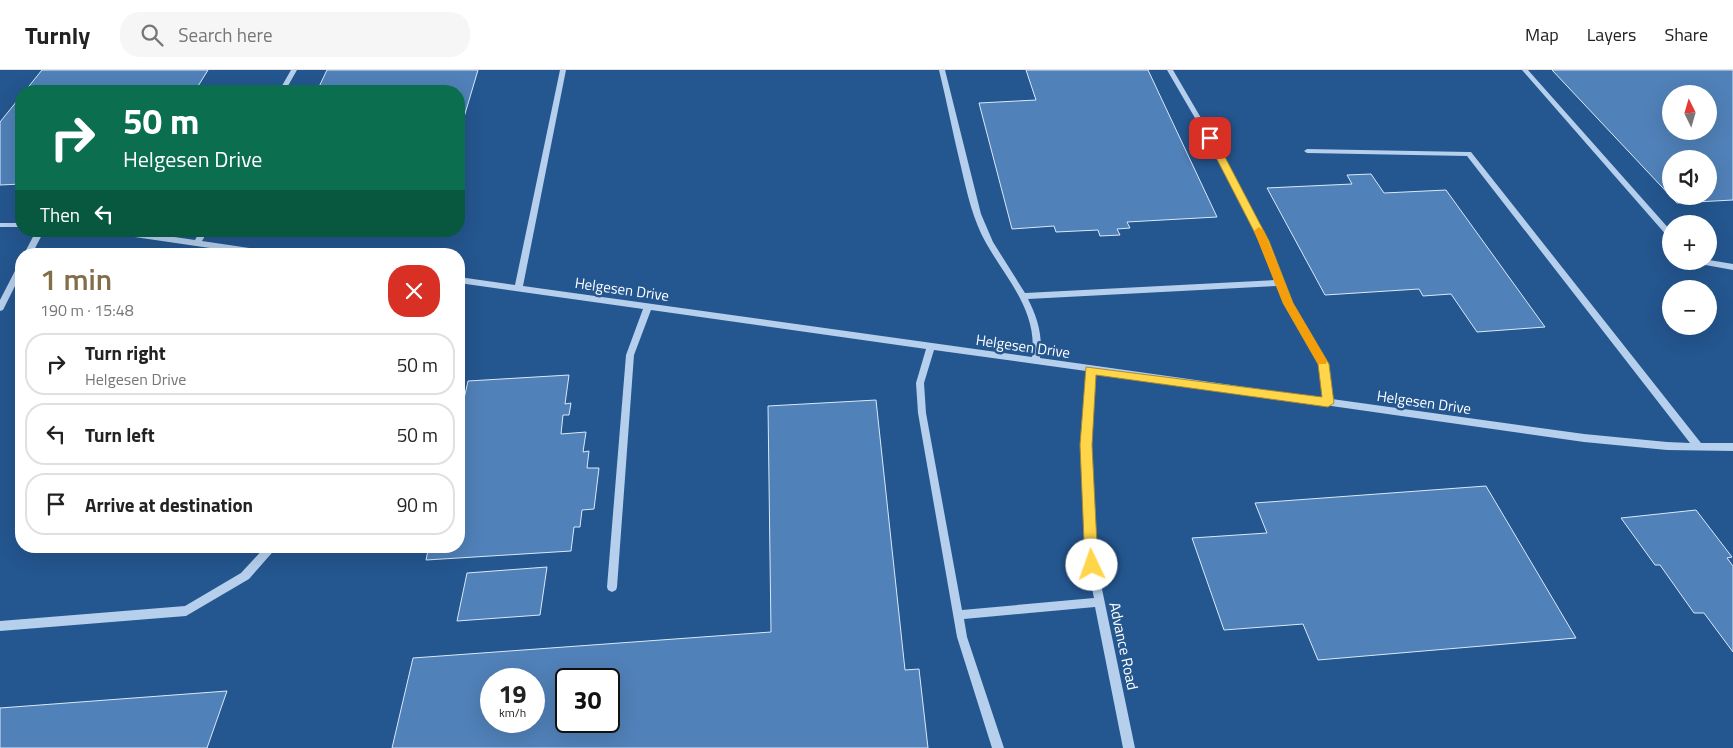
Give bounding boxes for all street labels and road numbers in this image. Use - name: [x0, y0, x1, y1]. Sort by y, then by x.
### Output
- street label: Helgesen Drive: [573, 271, 671, 307]
- street label: Helgesen Drive: [974, 328, 1072, 364]
- street label: Helgesen Drive: [1375, 384, 1473, 420]
- street label: Advance Road: [1103, 600, 1145, 692]

